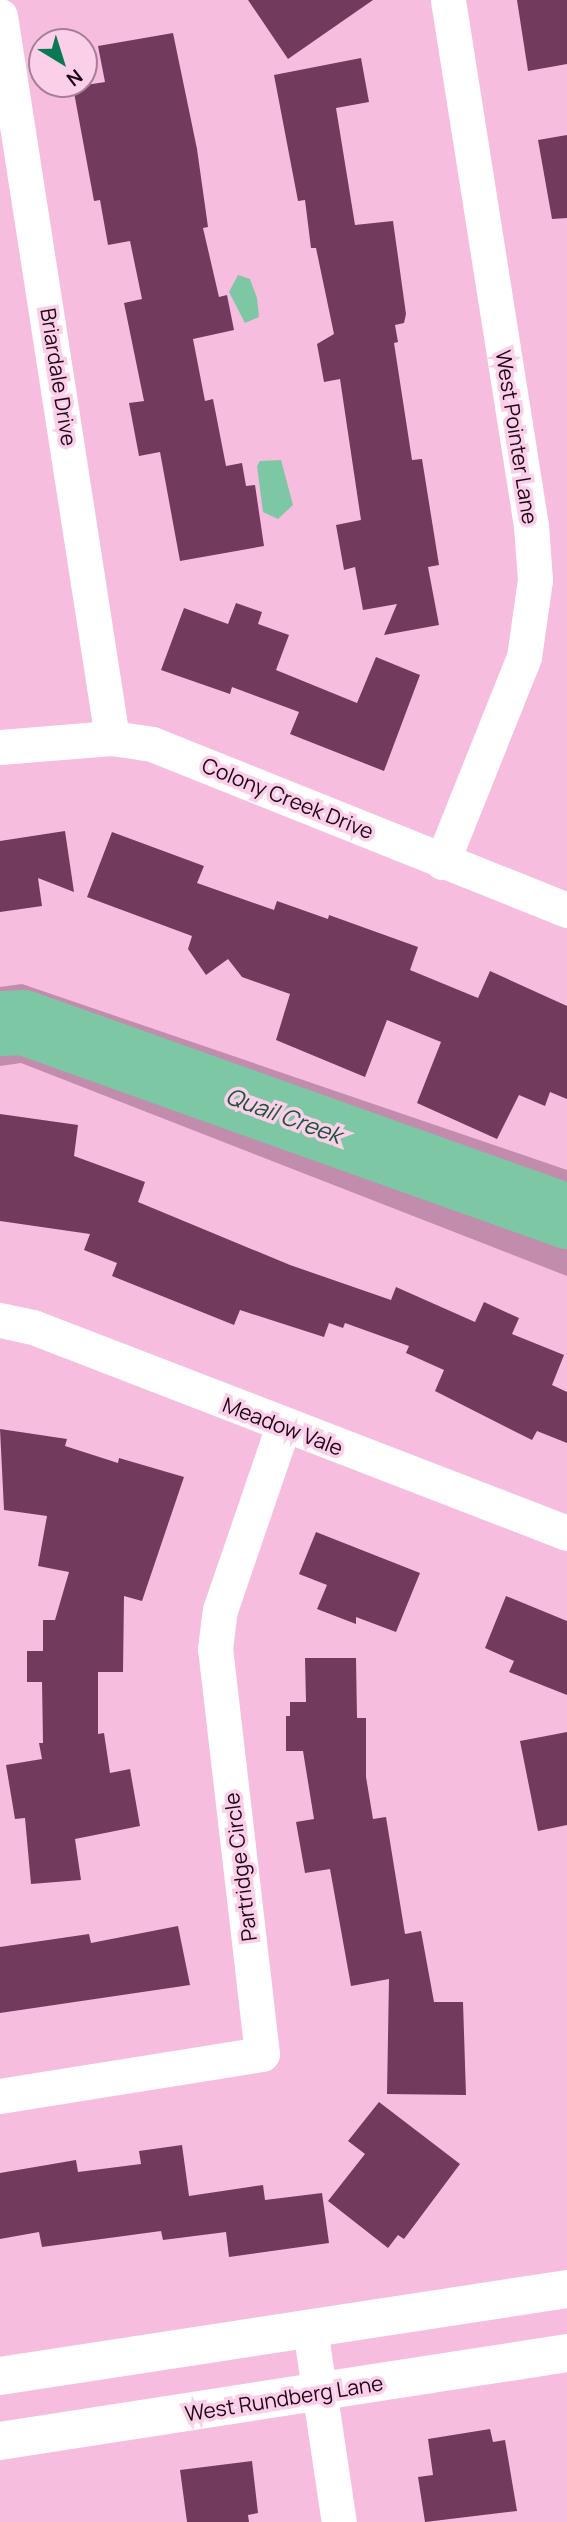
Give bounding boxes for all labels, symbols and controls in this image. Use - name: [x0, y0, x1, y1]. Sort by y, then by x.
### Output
- north arrow: [28, 28, 98, 98]
- text: N: [61, 64, 88, 92]
- street label: Briardale Drive: [36, 306, 82, 448]
- street label: West Pointer Lane: [491, 348, 543, 526]
- street label: Colony Creek Drive: [199, 752, 377, 844]
- water label: Quail Creek: [222, 1081, 346, 1149]
- street label: Meadow Vale: [219, 1392, 347, 1460]
- street label: Partridge Circle: [218, 1791, 262, 1943]
- street label: West Rundberg Lane: [183, 2370, 385, 2426]

